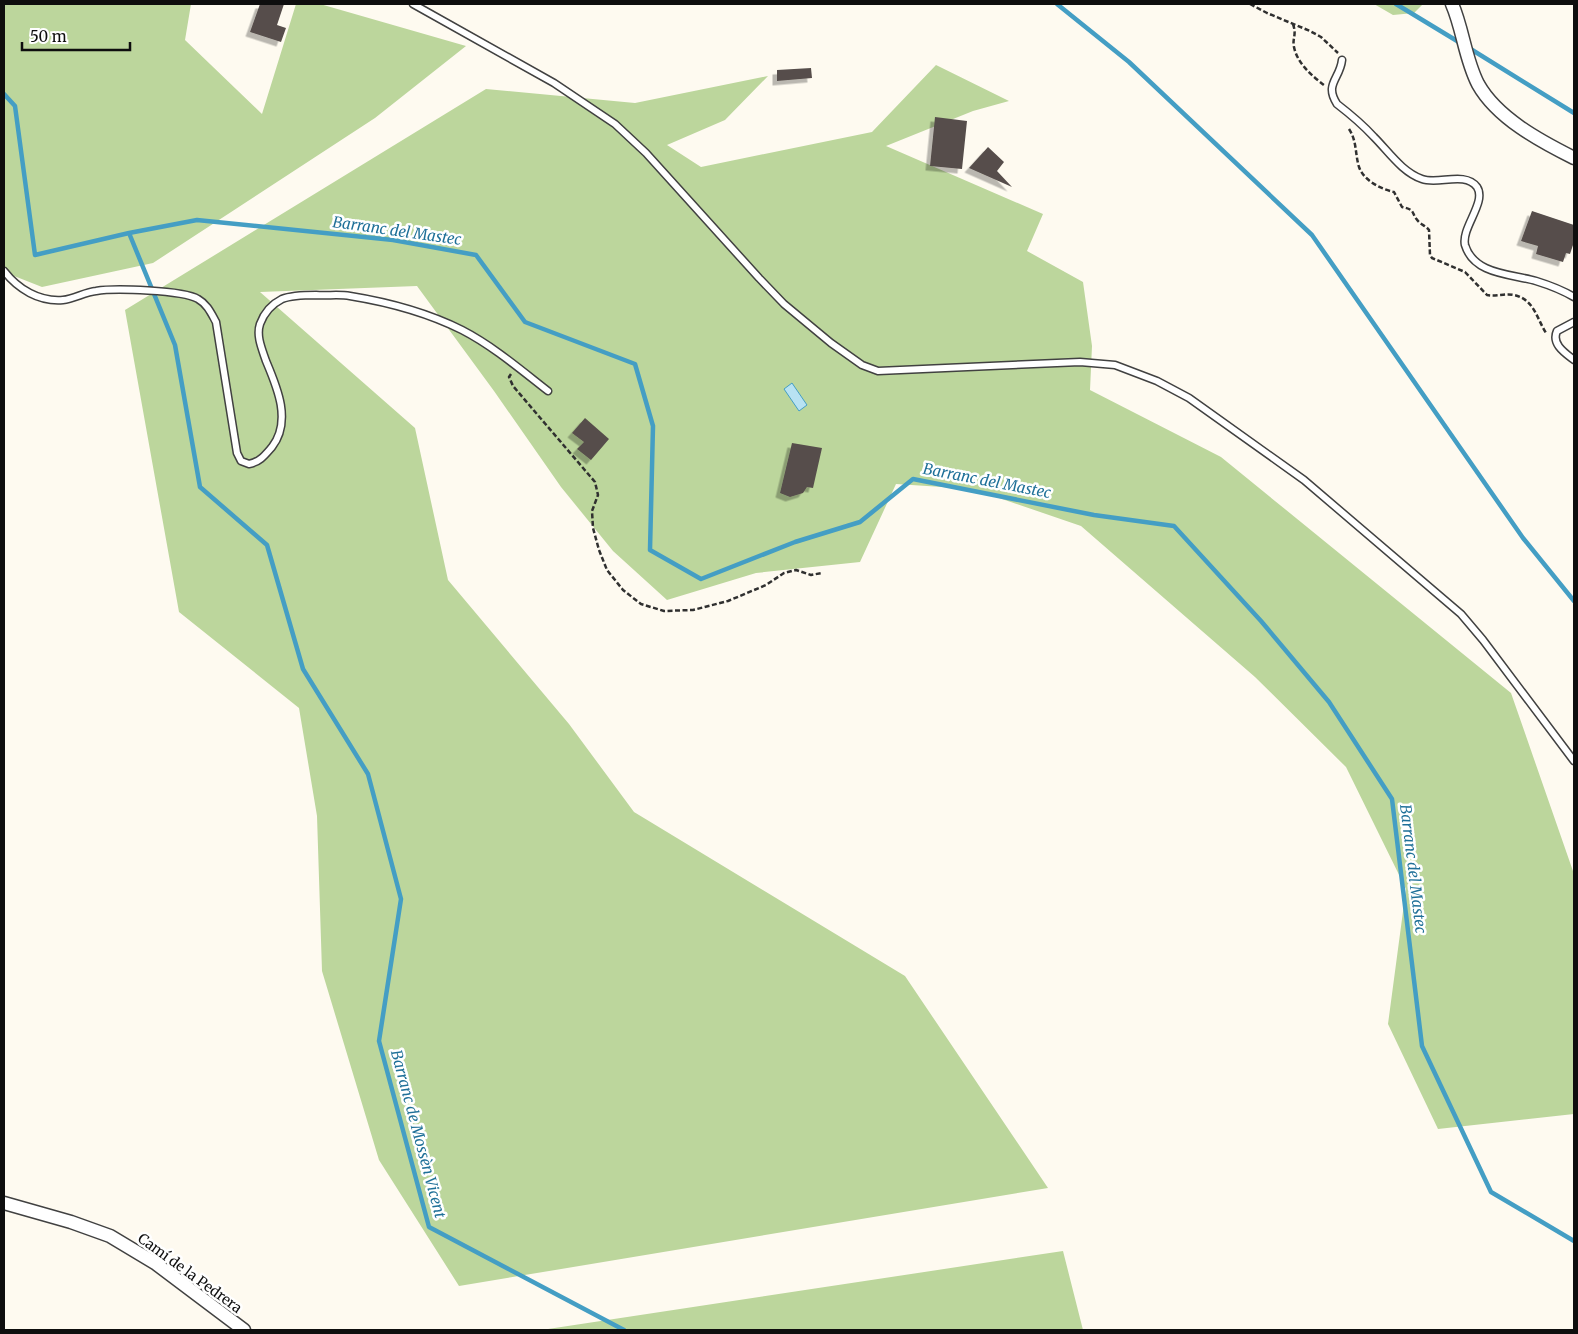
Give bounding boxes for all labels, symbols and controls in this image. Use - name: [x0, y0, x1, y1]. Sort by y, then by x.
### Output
- scale bar: [22, 20, 130, 52]
- text: 50 m: [30, 27, 67, 46]
- water label: Barranc del Mastec: [331, 212, 463, 249]
- water label: Barranc del Mastec: [922, 459, 1053, 502]
- water label: Barranc del Mastec: [1396, 803, 1431, 935]
- water label: Barranc de Mossèn Vicent: [387, 1048, 450, 1221]
- street label: Camí de la Pedrera: [134, 1229, 246, 1317]

